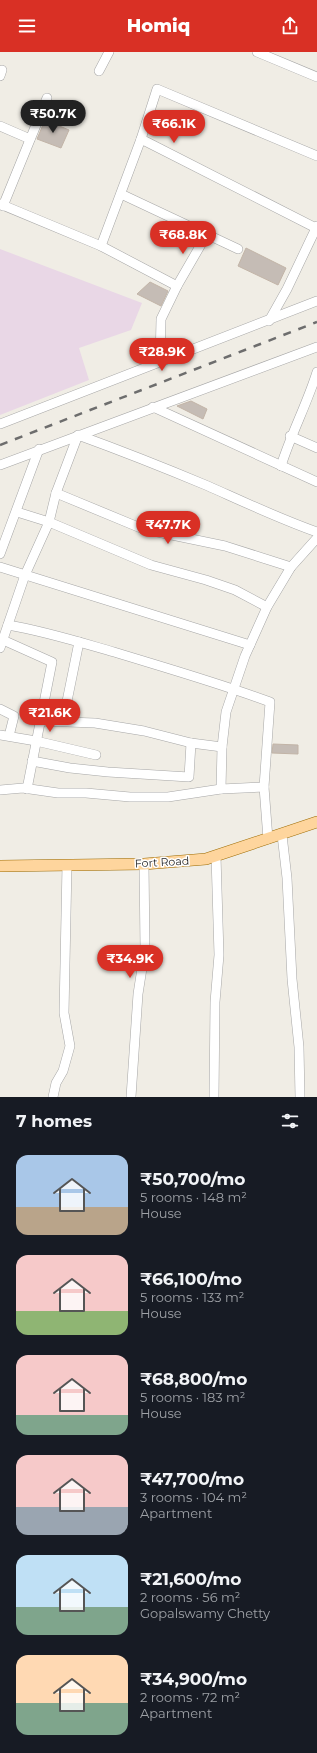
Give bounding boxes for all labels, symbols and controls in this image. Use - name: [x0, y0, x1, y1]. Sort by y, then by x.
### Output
- icon: menu: [16, 15, 38, 37]
- text: Homiq: [127, 15, 190, 37]
- icon: share: [279, 15, 301, 37]
- pin: ₹50.7K: [20, 100, 86, 134]
- text: ₹50.7K: [30, 105, 76, 121]
- pin: ₹66.1K: [141, 110, 207, 144]
- text: ₹66.1K: [152, 115, 196, 131]
- pin: ₹68.8K: [150, 221, 216, 255]
- text: ₹68.8K: [159, 226, 207, 242]
- pin: ₹28.9K: [129, 338, 195, 372]
- text: ₹28.9K: [138, 343, 186, 359]
- pin: ₹47.7K: [135, 511, 201, 545]
- text: ₹47.7K: [145, 516, 191, 532]
- pin: ₹21.6K: [17, 699, 83, 733]
- text: ₹21.6K: [28, 704, 72, 720]
- street label: Fort Road: [134, 854, 190, 870]
- pin: ₹34.9K: [97, 945, 163, 979]
- text: ₹34.9K: [106, 950, 154, 966]
- icon: filters: [279, 1110, 301, 1132]
- text: 7 homes: [16, 1111, 92, 1131]
- text: ₹50,700/mo: [140, 1169, 245, 1189]
- icon: home: [48, 1171, 96, 1219]
- text: 5 rooms · 148 m²: [140, 1189, 247, 1205]
- text: House: [140, 1205, 182, 1221]
- text: ₹66,100/mo: [140, 1269, 242, 1289]
- icon: home: [48, 1271, 96, 1319]
- text: 5 rooms · 133 m²: [140, 1289, 244, 1305]
- text: House: [140, 1305, 182, 1321]
- text: ₹68,800/mo: [140, 1369, 247, 1389]
- icon: home: [48, 1371, 96, 1419]
- text: 5 rooms · 183 m²: [140, 1389, 245, 1405]
- text: House: [140, 1405, 182, 1421]
- text: ₹47,700/mo: [140, 1469, 244, 1489]
- icon: home: [48, 1471, 96, 1519]
- text: 3 rooms · 104 m²: [140, 1489, 247, 1505]
- text: Apartment: [140, 1505, 212, 1521]
- text: ₹21,600/mo: [140, 1569, 241, 1589]
- icon: home: [48, 1571, 96, 1619]
- text: 2 rooms · 56 m²: [140, 1589, 240, 1605]
- text: Gopalswamy Chetty: [140, 1605, 270, 1621]
- text: ₹34,900/mo: [140, 1669, 247, 1689]
- icon: home: [48, 1671, 96, 1719]
- text: 2 rooms · 72 m²: [140, 1689, 240, 1705]
- text: Apartment: [140, 1705, 212, 1721]

